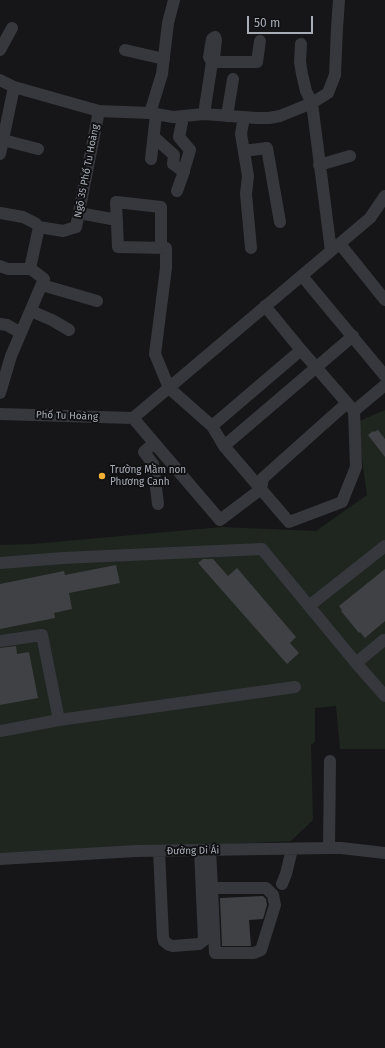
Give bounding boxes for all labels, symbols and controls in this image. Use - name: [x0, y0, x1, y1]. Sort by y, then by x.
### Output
- scale bar: [249, 8, 315, 34]
- text: 50 m: [254, 16, 280, 30]
- street label: Ngõ 35 Phố Tu Hoàng: [72, 123, 102, 219]
- street label: Phố Tu Hoàng: [36, 409, 98, 423]
- place label: Trường Mầm non Phương Canh: [110, 464, 186, 488]
- marker: Trường Mầm non Phương Canh: [97, 471, 107, 481]
- street label: Đường Di Ái: [167, 845, 219, 857]

